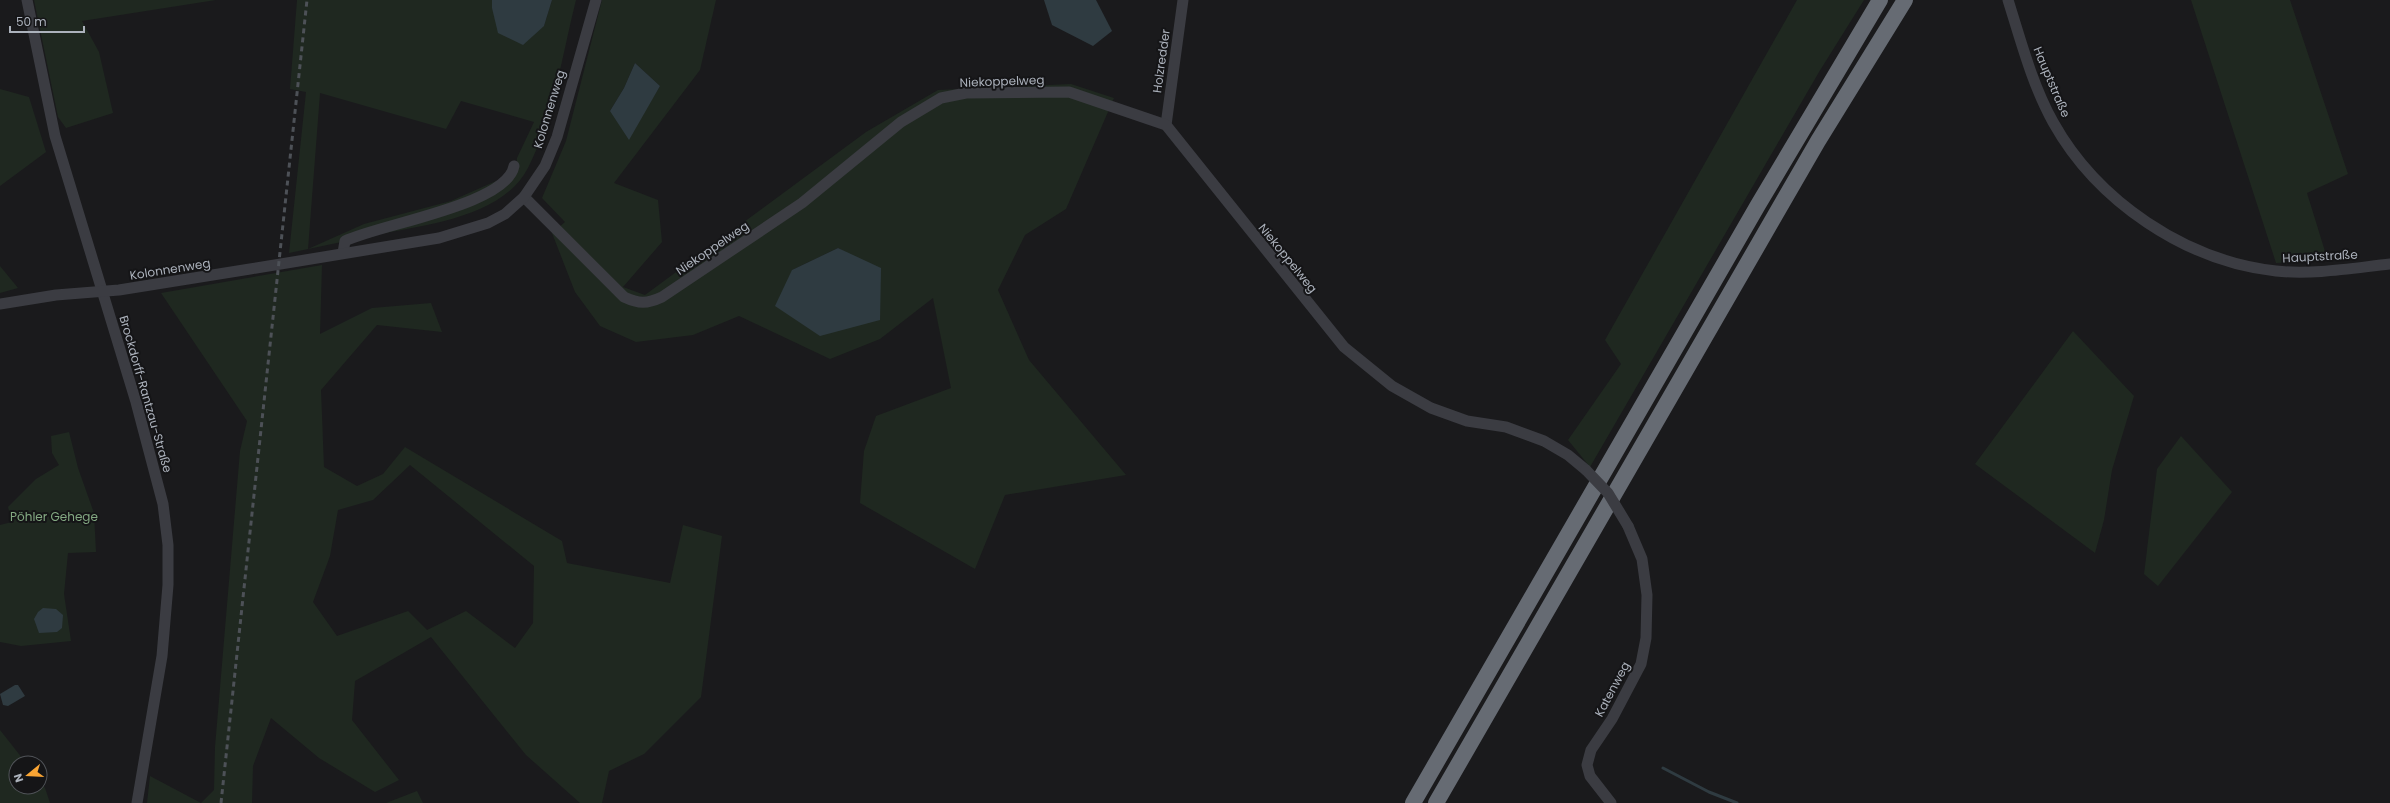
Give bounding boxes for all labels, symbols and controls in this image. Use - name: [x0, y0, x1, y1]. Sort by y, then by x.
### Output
- scale bar: [10, 8, 84, 34]
- text: 50 m: [16, 13, 47, 30]
- street label: Holzredder: [1148, 27, 1174, 94]
- street label: Hauptstraße: [2029, 44, 2075, 120]
- street label: Kolonnenweg: [529, 68, 569, 150]
- street label: Niekoppelweg: [959, 71, 1045, 91]
- street label: Niekoppelweg: [672, 217, 752, 279]
- street label: Niekoppelweg: [1255, 220, 1321, 296]
- street label: Hauptstraße: [2282, 246, 2358, 266]
- street label: Kolonnenweg: [128, 254, 212, 284]
- street label: Brockdorff-Rantzau-Straße: [115, 313, 177, 475]
- park label: Pöhler Gehege: [10, 508, 98, 525]
- street label: Katenweg: [1590, 658, 1634, 720]
- north arrow: [8, 755, 48, 795]
- text: N: [10, 772, 27, 785]

